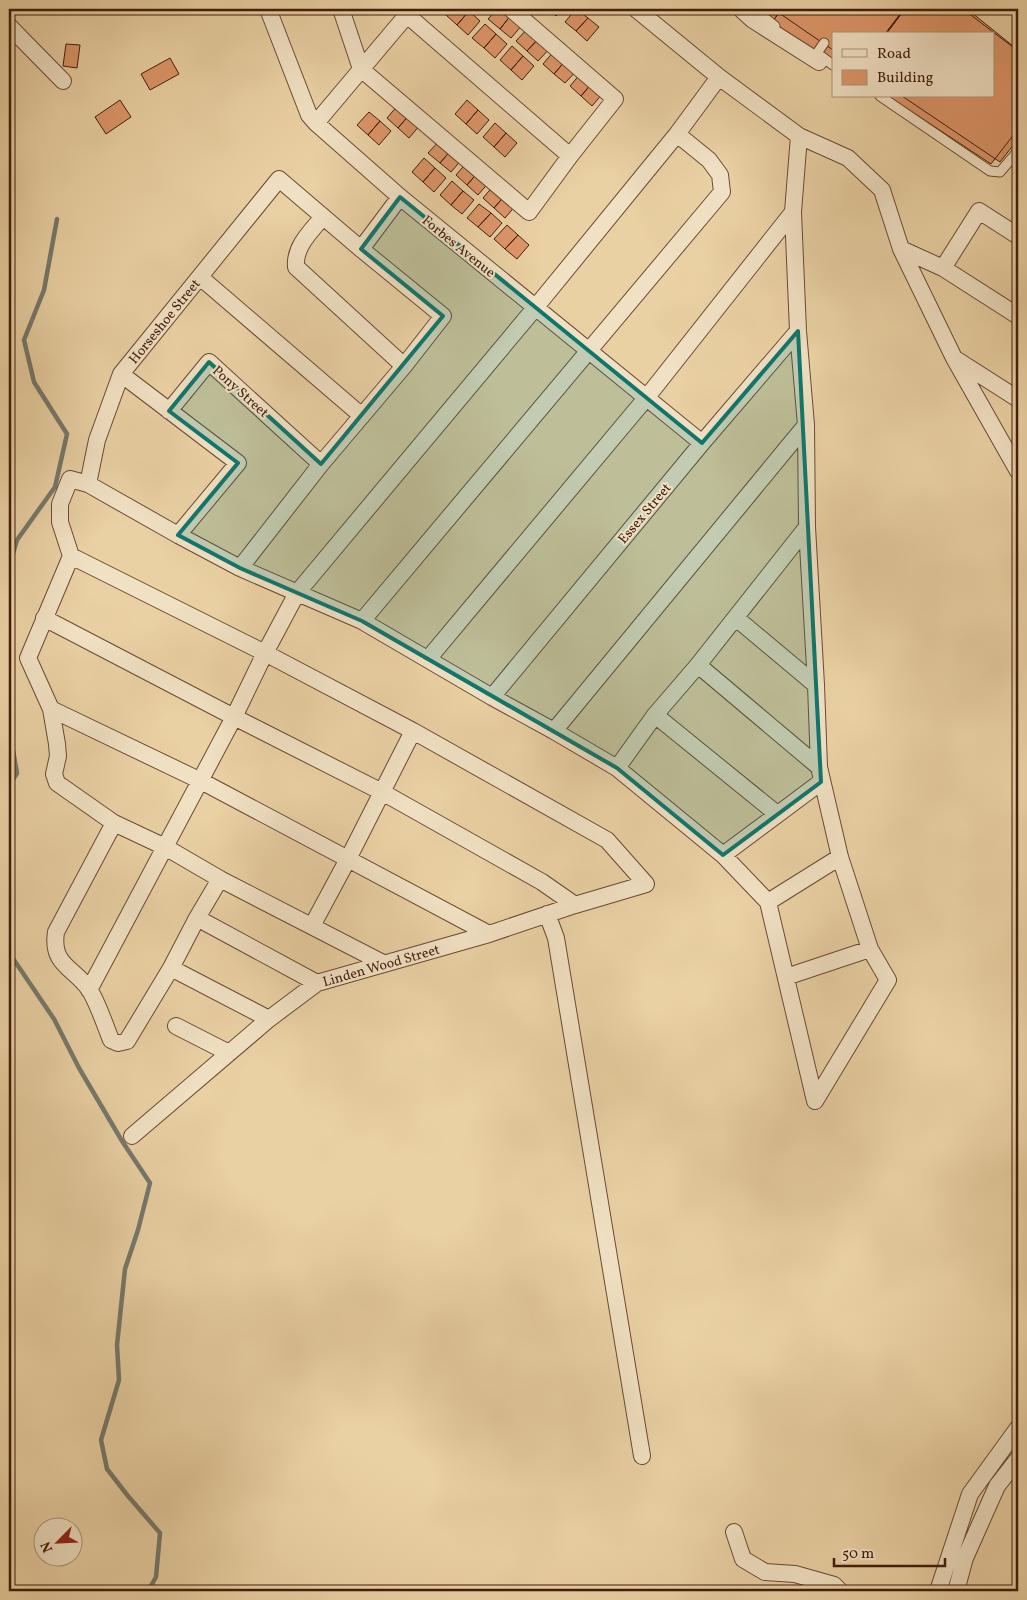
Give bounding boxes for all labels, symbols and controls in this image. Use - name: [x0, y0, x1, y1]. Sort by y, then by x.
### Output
- legend: [832, 32, 994, 98]
- text: Road: [877, 44, 911, 65]
- text: Building: [877, 68, 934, 89]
- street label: Forbes Avenue: [417, 212, 499, 283]
- street label: Horseshoe Street: [125, 275, 205, 368]
- street label: Pony Street: [208, 362, 272, 423]
- street label: Essex Street: [614, 480, 676, 548]
- street label: Linden Wood Street: [321, 941, 442, 992]
- north arrow: [32, 1518, 82, 1568]
- scale bar: [834, 1535, 946, 1567]
- text: N: [37, 1538, 58, 1555]
- text: 50 m: [842, 1544, 874, 1565]

